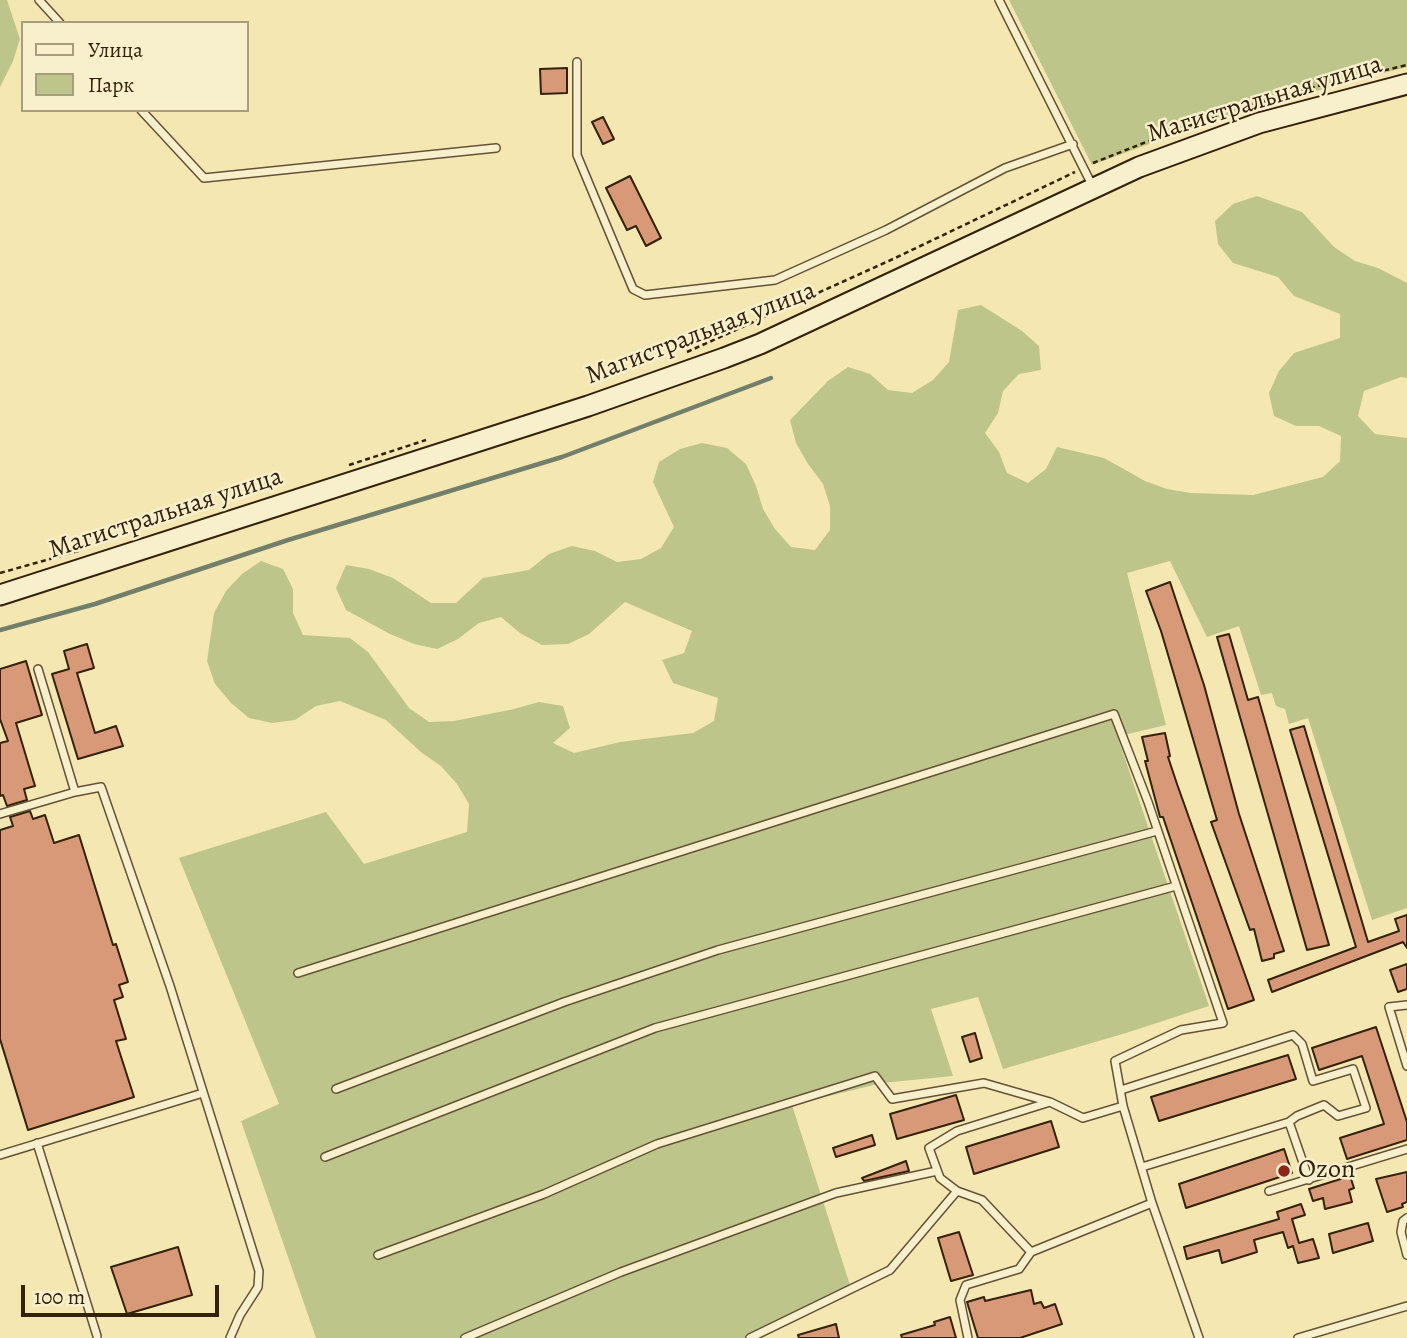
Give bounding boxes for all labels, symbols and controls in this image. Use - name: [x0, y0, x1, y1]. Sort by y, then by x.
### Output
- legend: [21, 21, 248, 112]
- text: Улица: [88, 36, 143, 64]
- street label: Магистральная улица: [1144, 49, 1386, 151]
- text: Парк: [88, 71, 134, 99]
- street label: Магистральная улица: [582, 276, 820, 392]
- street label: Магистральная улица: [45, 461, 287, 567]
- place label: Ozon: [1298, 1155, 1355, 1187]
- marker: Ozon: [1276, 1163, 1292, 1179]
- scale bar: [24, 1272, 222, 1316]
- text: 100 m: [34, 1283, 85, 1311]

